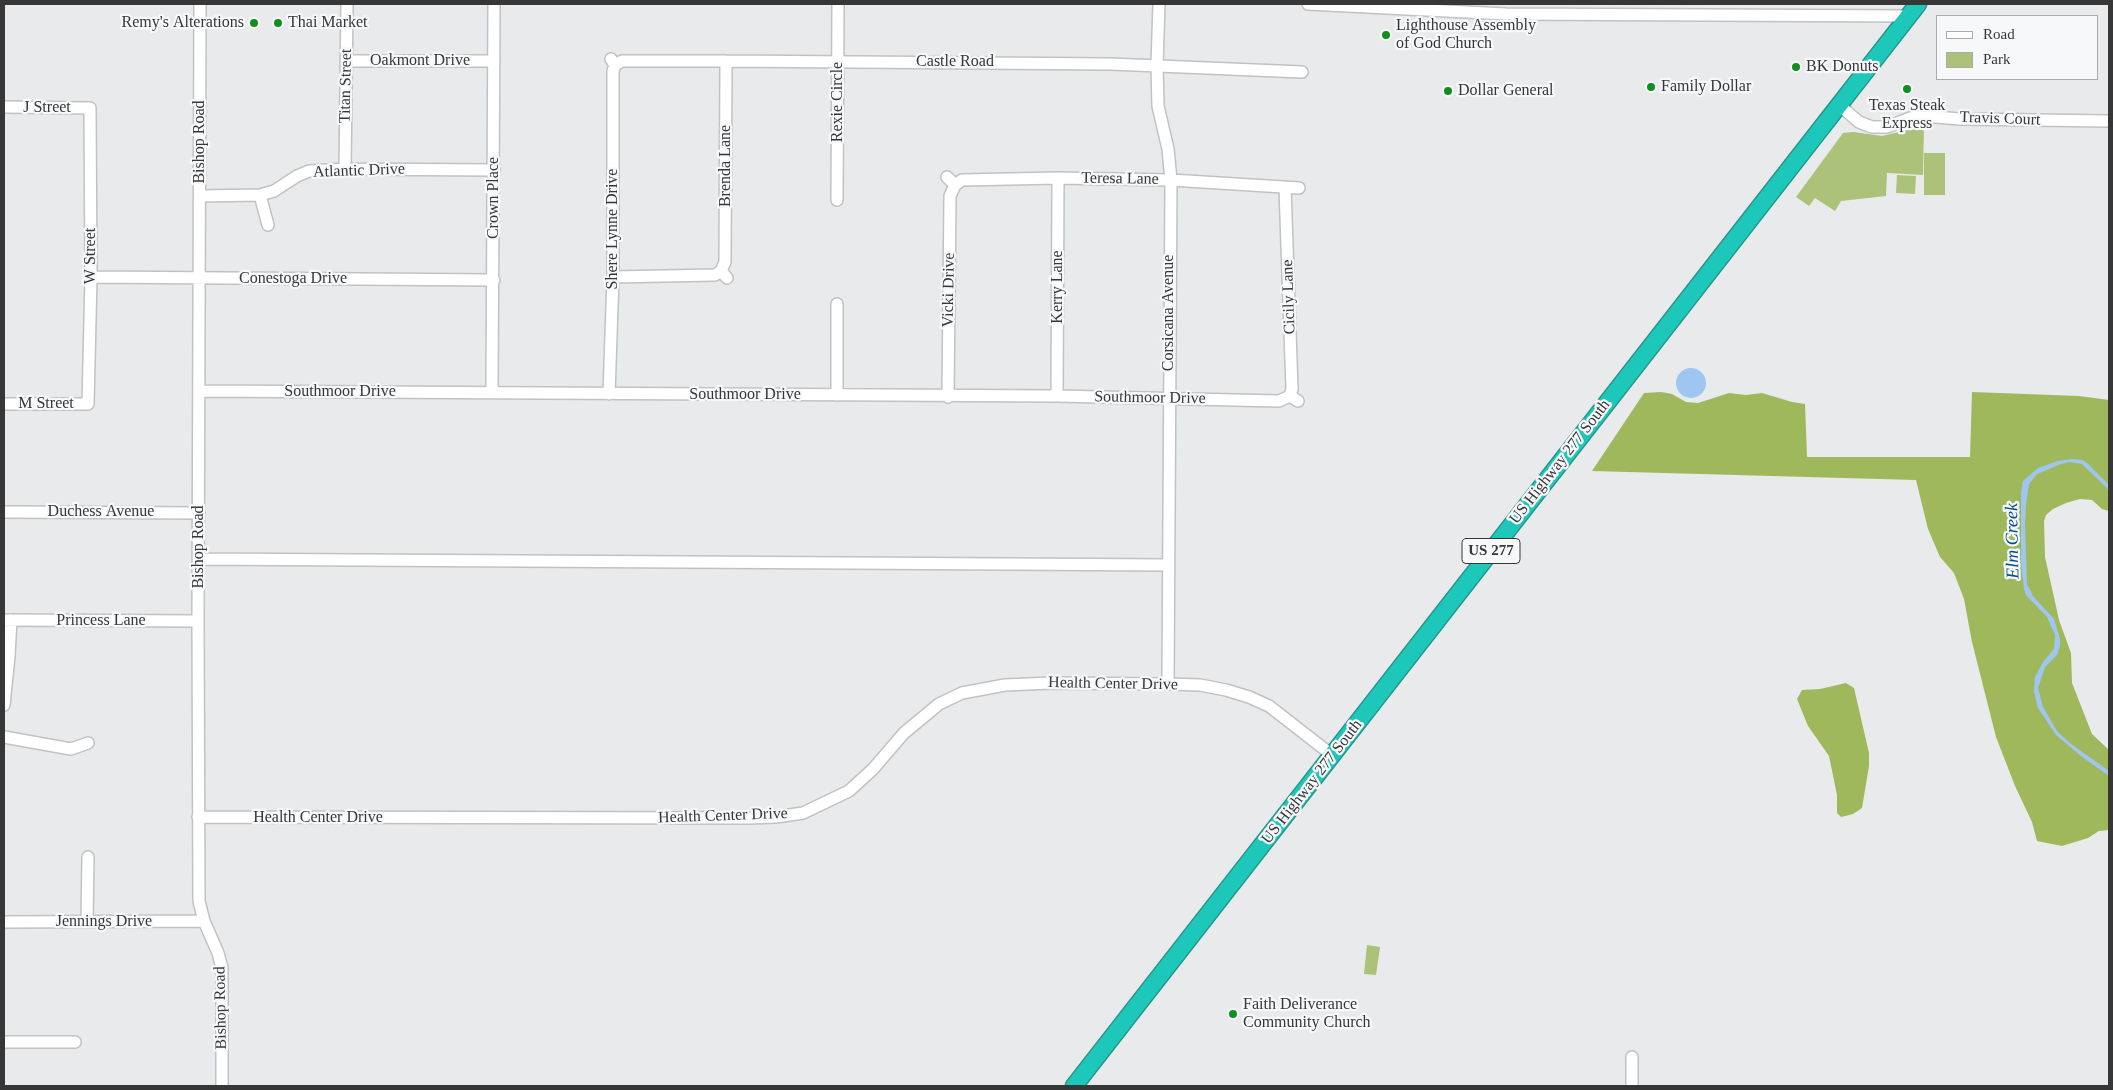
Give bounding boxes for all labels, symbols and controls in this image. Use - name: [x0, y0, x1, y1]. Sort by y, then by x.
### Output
- place label: Remy's Alterations: [122, 13, 244, 33]
- place label: Thai Market: [288, 13, 368, 33]
- legend: [1936, 15, 2098, 80]
- place label: Lighthouse Assembly of God Church: [1396, 16, 1536, 54]
- marker: Remy's Alterations: [248, 17, 260, 29]
- marker: Thai Market: [272, 17, 284, 29]
- text: Road: [1983, 26, 2015, 42]
- marker: Lighthouse Assembly of God Church: [1380, 29, 1392, 41]
- street label: Titan Street: [336, 49, 356, 123]
- street label: Oakmont Drive: [370, 51, 470, 71]
- text: Park: [1983, 51, 2011, 67]
- street label: Castle Road: [916, 52, 994, 72]
- place label: BK Donuts: [1806, 57, 1878, 77]
- marker: BK Donuts: [1790, 61, 1802, 73]
- street label: Rexie Circle: [828, 62, 848, 142]
- place label: Family Dollar: [1661, 77, 1751, 97]
- place label: Dollar General: [1458, 81, 1554, 101]
- marker: Family Dollar: [1645, 81, 1657, 93]
- marker: Texas Steak Express: [1901, 83, 1913, 95]
- marker: Dollar General: [1442, 85, 1454, 97]
- place label: Texas Steak Express: [1869, 96, 1945, 134]
- street label: J Street: [23, 98, 71, 118]
- street label: Bishop Road: [190, 100, 210, 184]
- street label: Travis Court: [1959, 108, 2041, 130]
- street label: Brenda Lane: [716, 125, 736, 207]
- street label: Crown Place: [484, 157, 504, 239]
- street label: Atlantic Drive: [313, 160, 405, 182]
- street label: Shere Lynne Drive: [603, 169, 623, 289]
- street label: Teresa Lane: [1081, 169, 1159, 189]
- street label: W Street: [81, 228, 101, 284]
- street label: Kerry Lane: [1048, 250, 1068, 324]
- street label: Vicki Drive: [939, 252, 959, 328]
- street label: Corsicana Avenue: [1159, 255, 1179, 371]
- street label: Cicily Lane: [1278, 259, 1300, 335]
- street label: Conestoga Drive: [239, 269, 347, 289]
- street label: Southmoor Drive: [284, 382, 396, 402]
- street label: Southmoor Drive: [689, 385, 801, 405]
- street label: Southmoor Drive: [1094, 387, 1206, 409]
- street label: M Street: [18, 394, 74, 414]
- street label: US Highway 277 South: [1506, 396, 1614, 528]
- street label: Duchess Avenue: [48, 502, 154, 522]
- water label: Elm Creek: [2002, 503, 2024, 579]
- street label: Bishop Road: [189, 505, 209, 589]
- road number: US 277: [1462, 538, 1520, 564]
- street label: Princess Lane: [56, 611, 146, 631]
- street label: Health Center Drive: [1048, 673, 1178, 695]
- street label: US Highway 277 South: [1258, 716, 1366, 848]
- street label: Health Center Drive: [658, 804, 788, 828]
- street label: Health Center Drive: [253, 808, 383, 828]
- street label: Jennings Drive: [56, 912, 152, 932]
- street label: Bishop Road: [211, 966, 231, 1050]
- place label: Faith Deliverance Community Church: [1243, 995, 1371, 1033]
- marker: Faith Deliverance Community Church: [1227, 1008, 1239, 1020]

